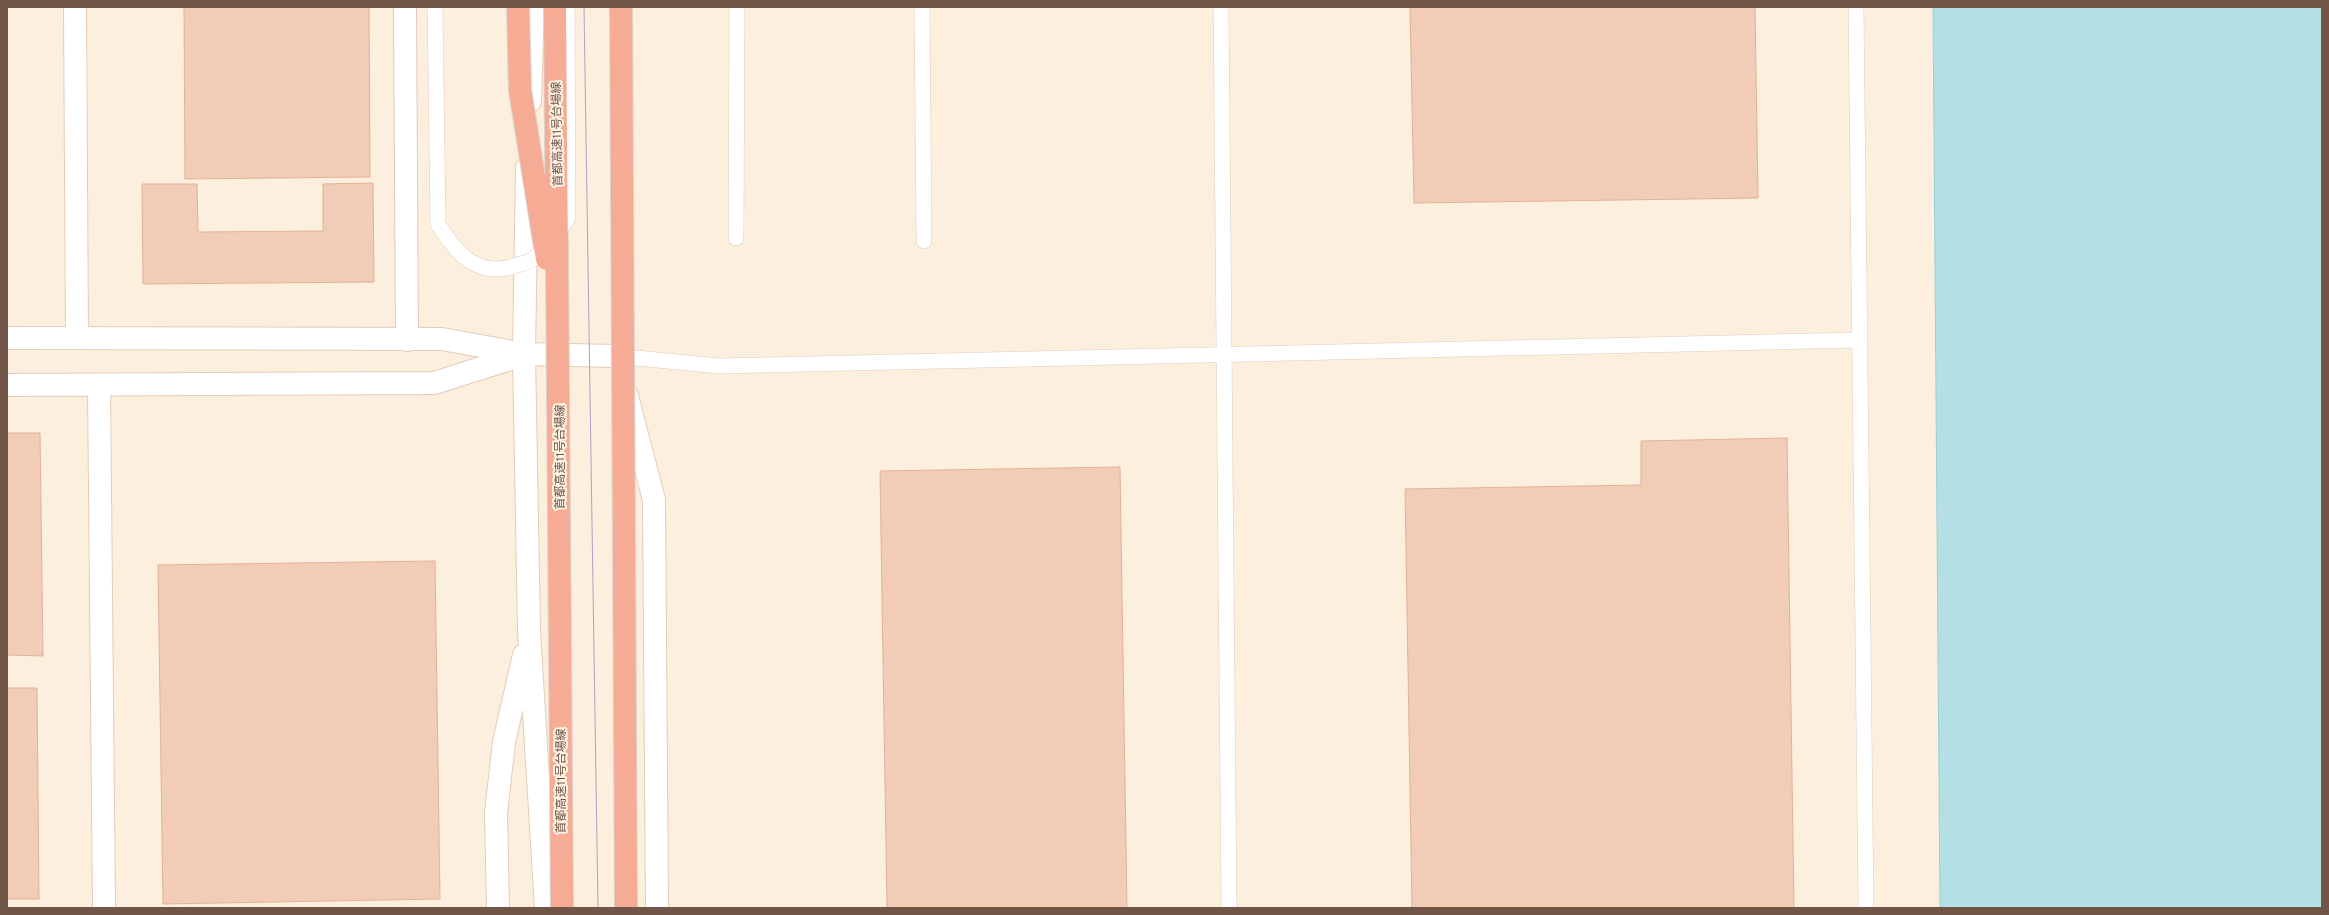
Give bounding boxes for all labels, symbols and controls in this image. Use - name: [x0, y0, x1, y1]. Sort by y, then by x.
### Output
- street label: 首都高速11号台場線: [549, 81, 567, 187]
- street label: 首都高速11号台場線: [553, 405, 569, 509]
- street label: 首都高速11号台場線: [554, 729, 570, 833]

